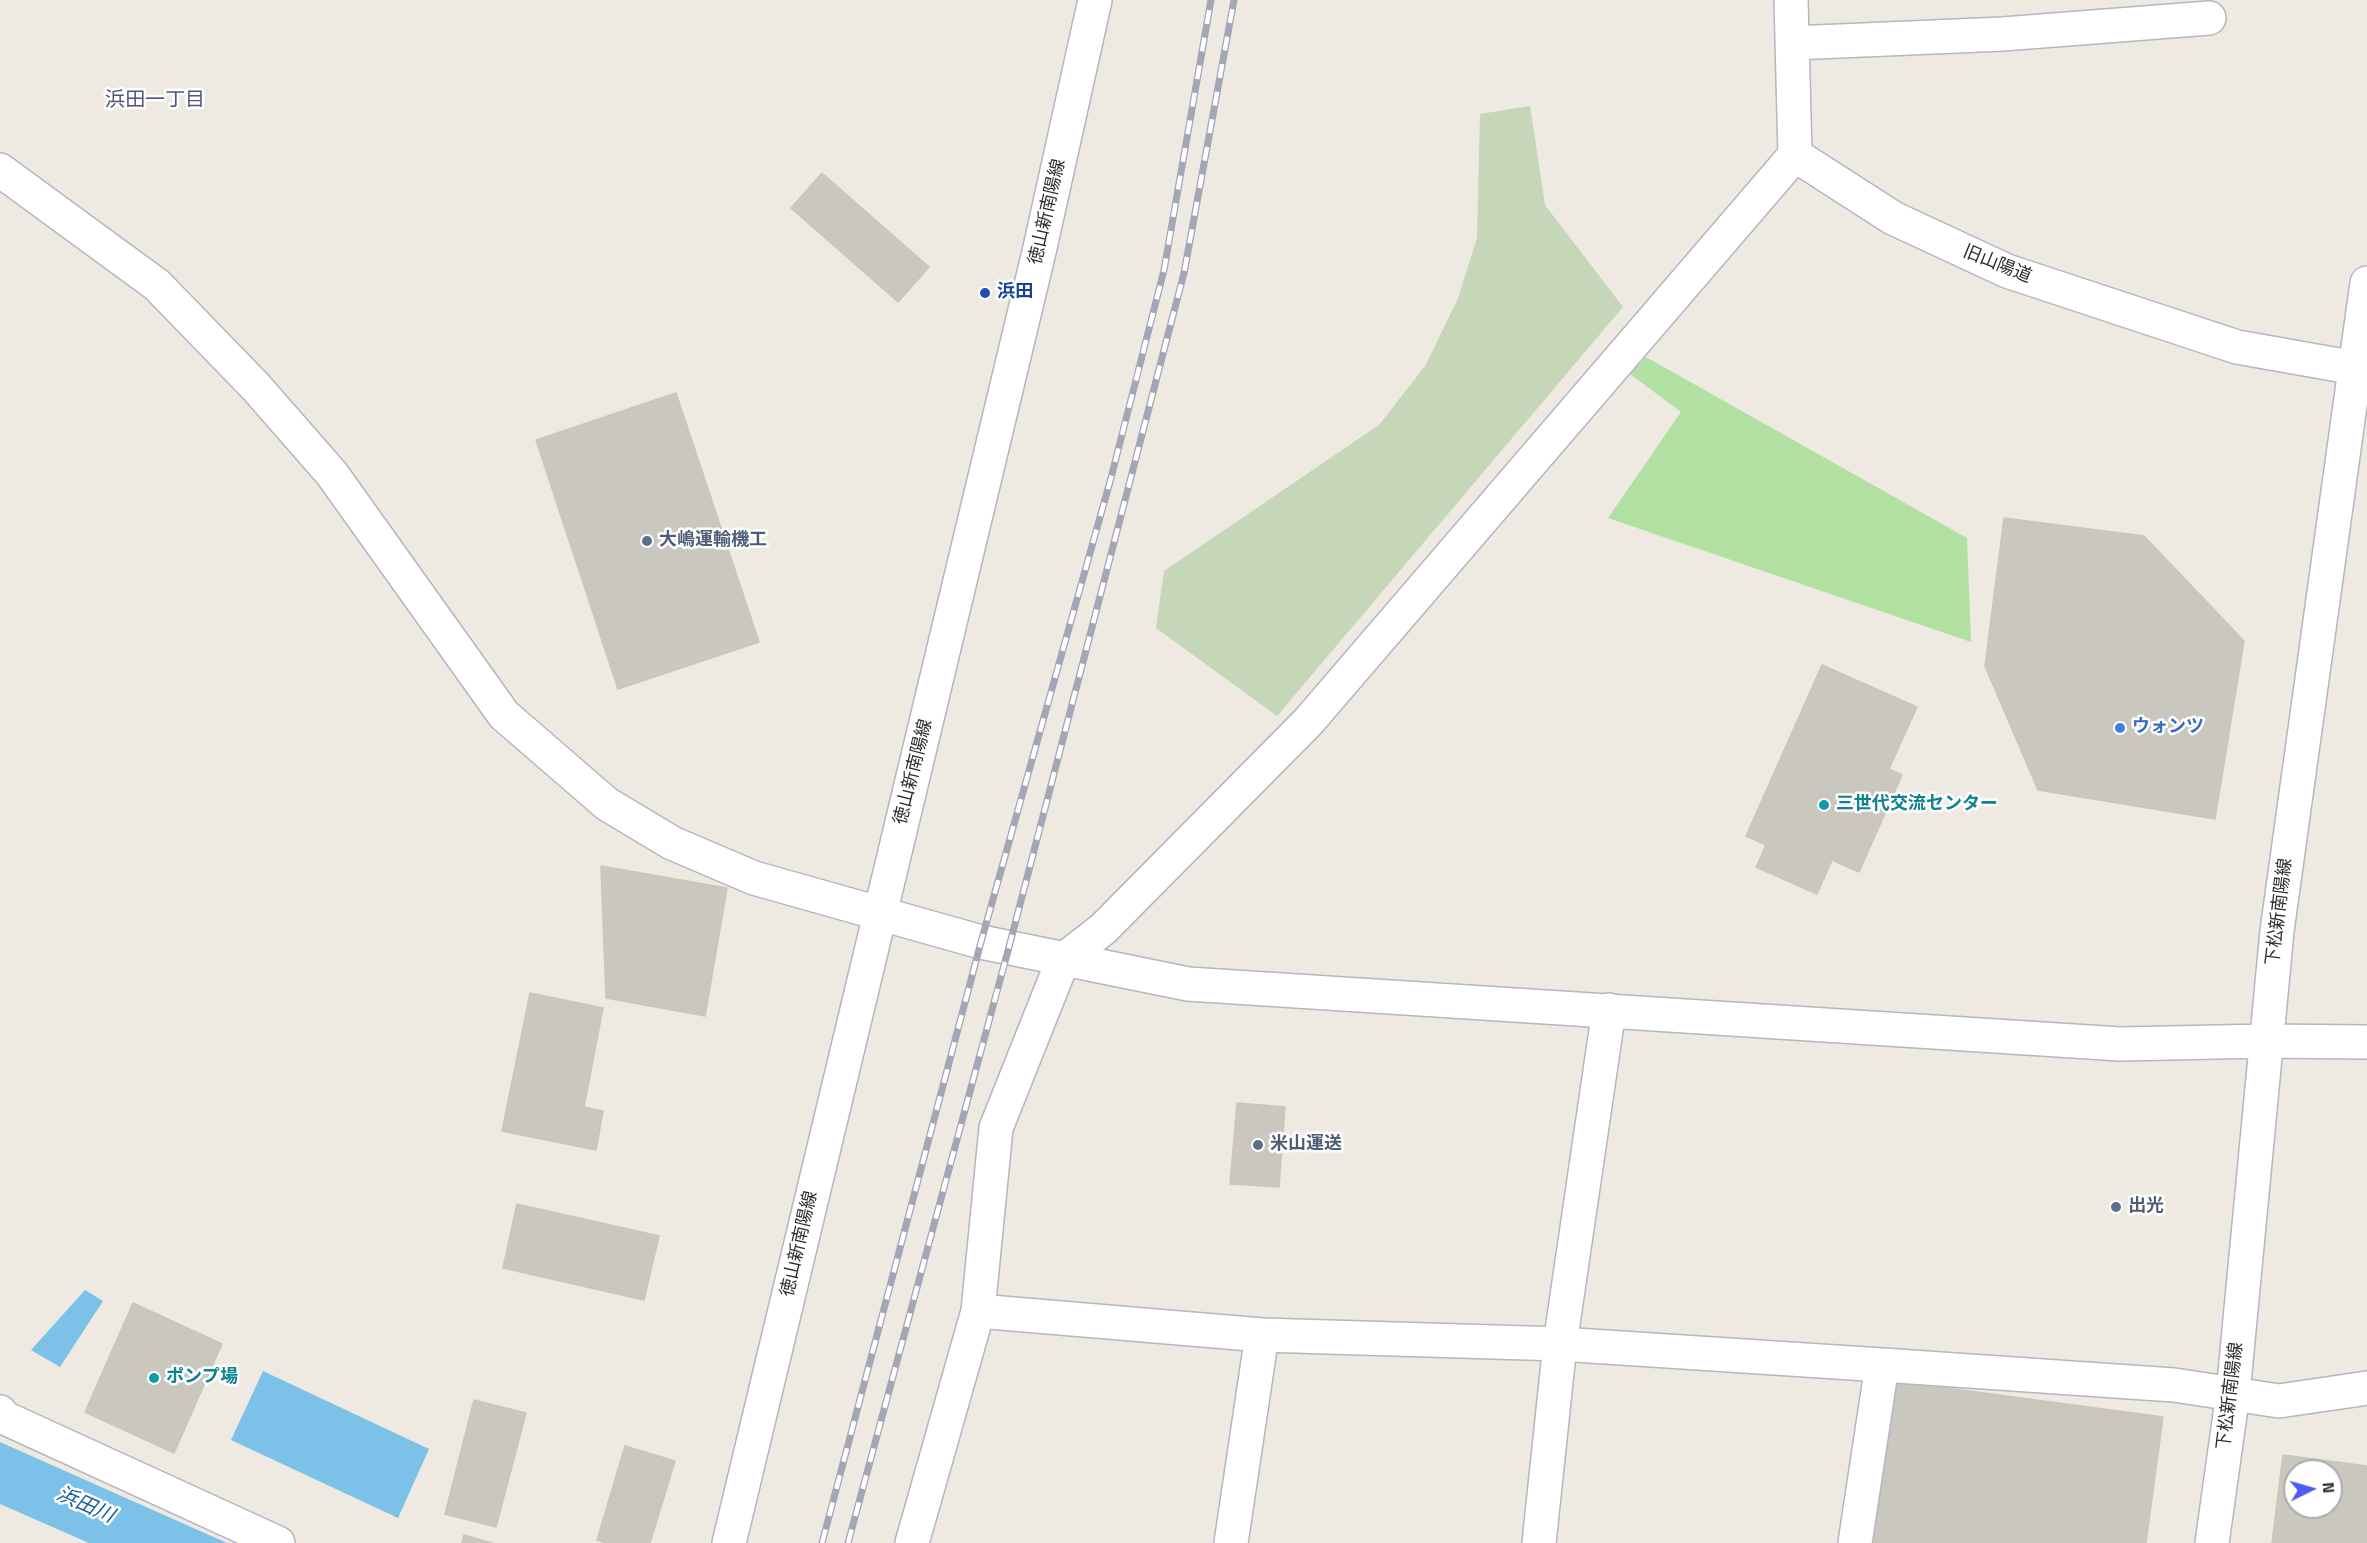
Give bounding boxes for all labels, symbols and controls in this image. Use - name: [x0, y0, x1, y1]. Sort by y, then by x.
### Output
- district label: 浜田一丁目: [105, 89, 205, 113]
- street label: 徳山新南陽線: [1025, 157, 1071, 267]
- street label: 旧山陽道: [1960, 242, 2034, 288]
- place label: 浜田: [997, 282, 1033, 304]
- marker: 浜田: [978, 286, 992, 300]
- place label: 大嶋運輸機工: [659, 530, 767, 552]
- marker: 大嶋運輸機工: [640, 534, 654, 548]
- street label: 徳山新南陽線: [890, 717, 938, 827]
- place label: ウォンツ: [2132, 717, 2204, 739]
- marker: ウォンツ: [2113, 721, 2127, 735]
- place label: 三世代交流センター: [1836, 794, 1998, 816]
- marker: 三世代交流センター: [1817, 798, 1831, 812]
- street label: 下松新南陽線: [2263, 857, 2297, 967]
- place label: 米山運送: [1270, 1134, 1342, 1156]
- marker: 米山運送: [1251, 1138, 1265, 1152]
- street label: 徳山新南陽線: [777, 1189, 823, 1299]
- place label: 出光: [2128, 1196, 2164, 1218]
- marker: 出光: [2109, 1200, 2123, 1214]
- street label: 下松新南陽線: [2214, 1341, 2248, 1451]
- place label: ポンプ場: [166, 1367, 238, 1389]
- marker: ポンプ場: [147, 1371, 161, 1385]
- north arrow: [2283, 1459, 2343, 1519]
- text: N: [2317, 1481, 2341, 1494]
- water label: 浜田川: [53, 1483, 117, 1529]

